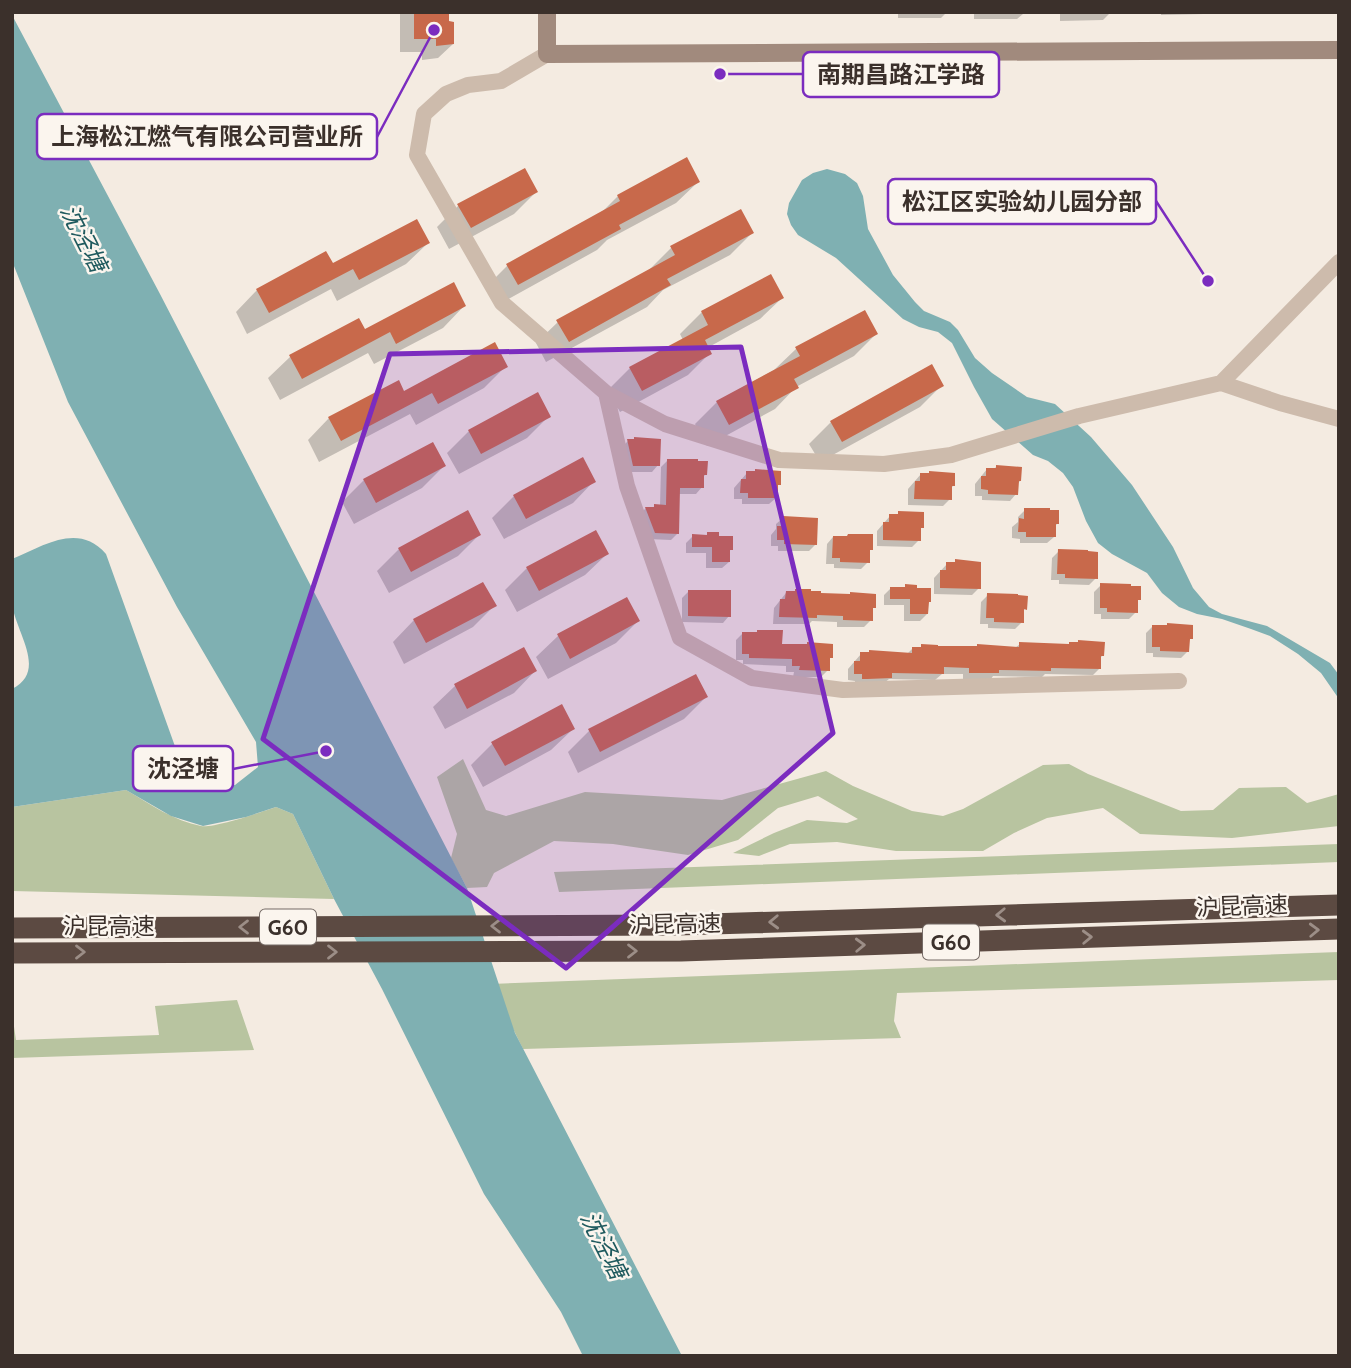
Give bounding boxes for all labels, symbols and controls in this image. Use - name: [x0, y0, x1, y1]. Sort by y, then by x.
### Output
- callout: 南期昌路江学路: [803, 52, 999, 97]
- text: 南期昌路江学路: [817, 60, 985, 89]
- callout: 上海松江燃气有限公司营业所: [37, 114, 377, 159]
- text: 上海松江燃气有限公司营业所: [51, 122, 363, 151]
- callout: 松江区实验幼儿园分部: [888, 179, 1156, 224]
- text: 松江区实验幼儿园分部: [902, 187, 1142, 216]
- water label: 沈泾塘: [55, 199, 115, 280]
- callout: 沈泾塘: [133, 746, 233, 791]
- text: 沈泾塘: [147, 754, 219, 783]
- street label: 沪昆高速: [1196, 890, 1288, 922]
- one-way arrow: [995, 907, 1006, 923]
- road number: G60: [260, 909, 316, 944]
- street label: 沪昆高速: [629, 909, 721, 939]
- street label: 沪昆高速: [63, 912, 155, 940]
- one-way arrow: [768, 914, 779, 930]
- one-way arrow: [490, 918, 501, 934]
- one-way arrow: [238, 919, 249, 935]
- one-way arrow: [1309, 922, 1320, 937]
- road number: G60: [923, 925, 979, 960]
- one-way arrow: [1082, 930, 1093, 945]
- one-way arrow: [854, 937, 865, 952]
- one-way arrow: [628, 943, 638, 959]
- one-way arrow: [76, 944, 86, 960]
- one-way arrow: [328, 944, 338, 960]
- water label: 沈泾塘: [575, 1206, 635, 1287]

